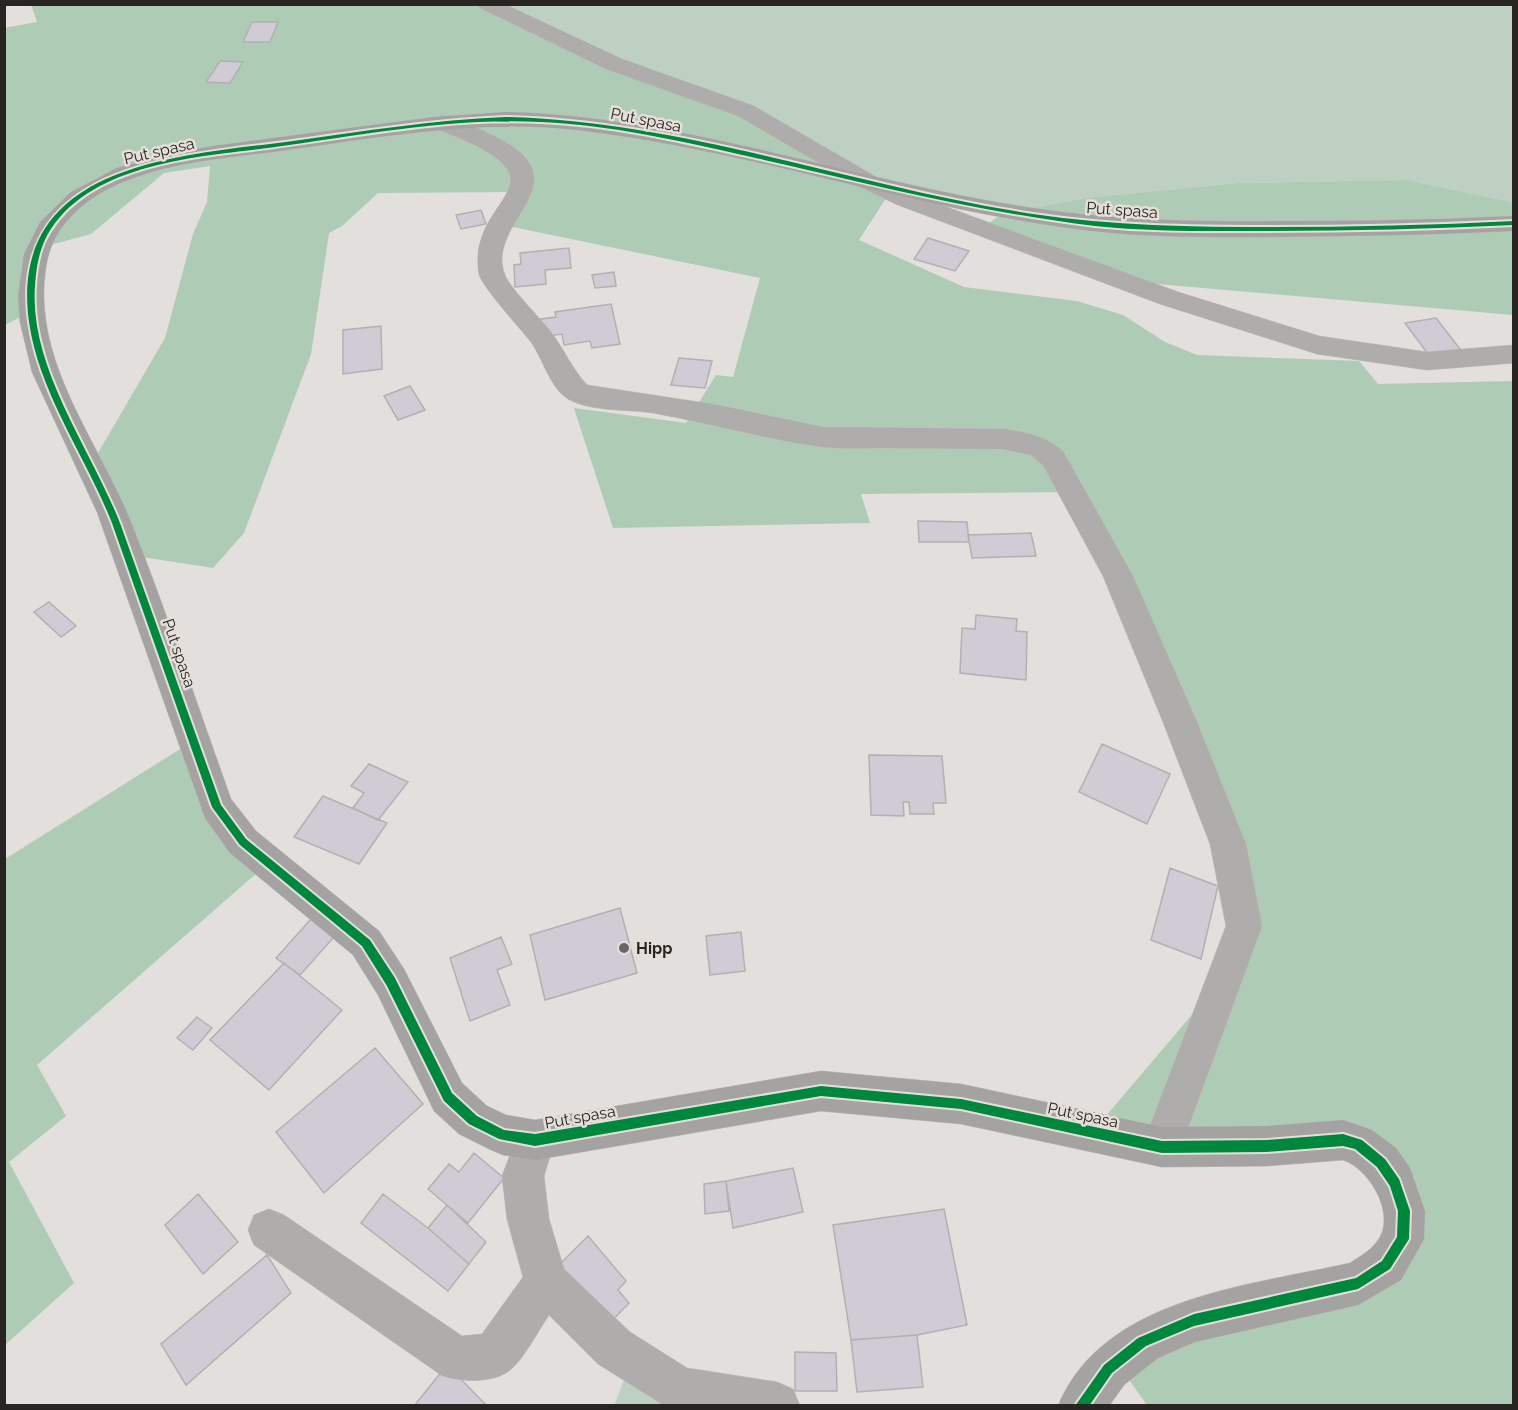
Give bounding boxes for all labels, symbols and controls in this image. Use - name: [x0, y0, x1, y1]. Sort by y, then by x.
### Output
- street label: Put spasa: [609, 104, 683, 136]
- street label: Put spasa: [122, 134, 196, 168]
- street label: Put spasa: [1086, 198, 1158, 222]
- street label: Put spasa: [158, 616, 200, 690]
- place label: Hipp: [636, 939, 672, 958]
- marker: Hipp: [617, 941, 631, 955]
- street label: Put spasa: [1046, 1098, 1120, 1132]
- street label: Put spasa: [543, 1101, 617, 1133]

